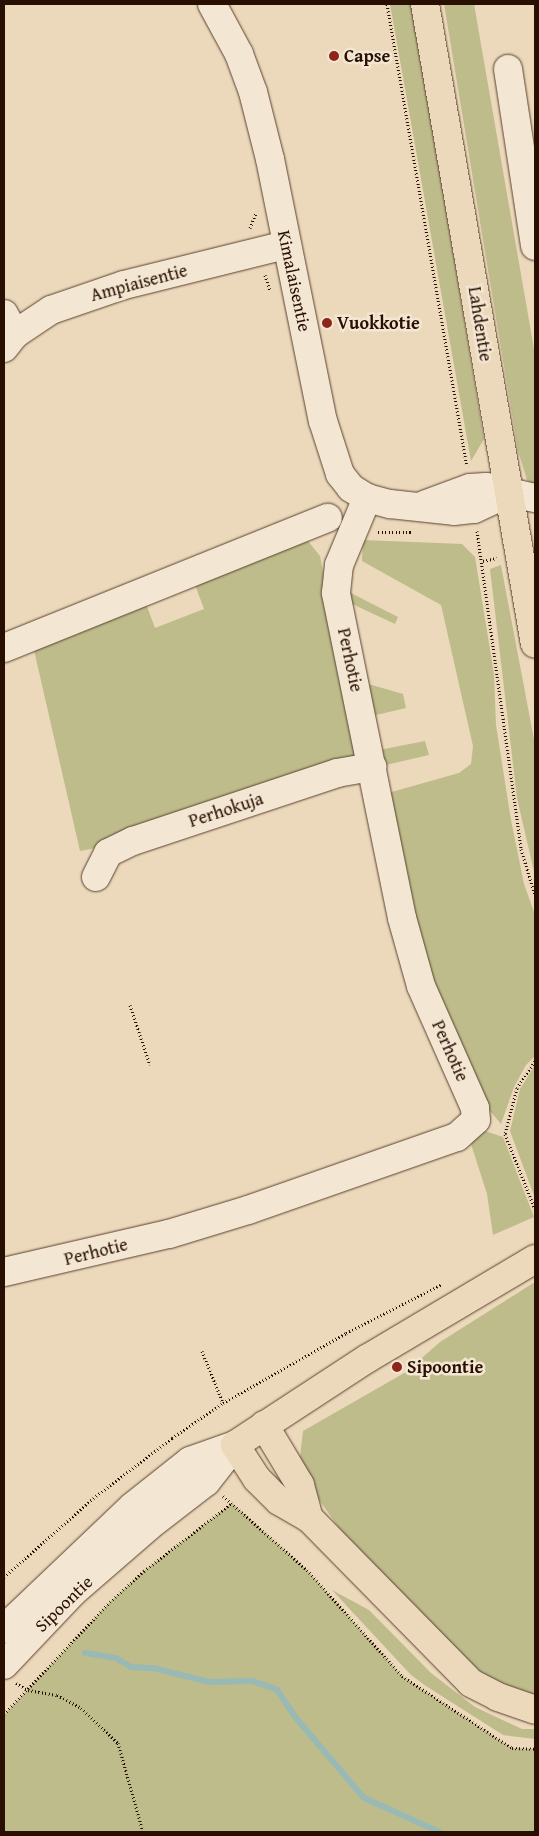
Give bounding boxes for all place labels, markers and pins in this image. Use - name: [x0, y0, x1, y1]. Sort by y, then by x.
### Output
- place label: Capse: [344, 45, 390, 67]
- marker: Capse: [328, 50, 340, 62]
- place label: Vuokkotie: [337, 312, 420, 334]
- marker: Vuokkotie: [321, 317, 333, 329]
- place label: Sipoontie: [407, 1356, 483, 1378]
- marker: Sipoontie: [391, 1361, 403, 1373]

